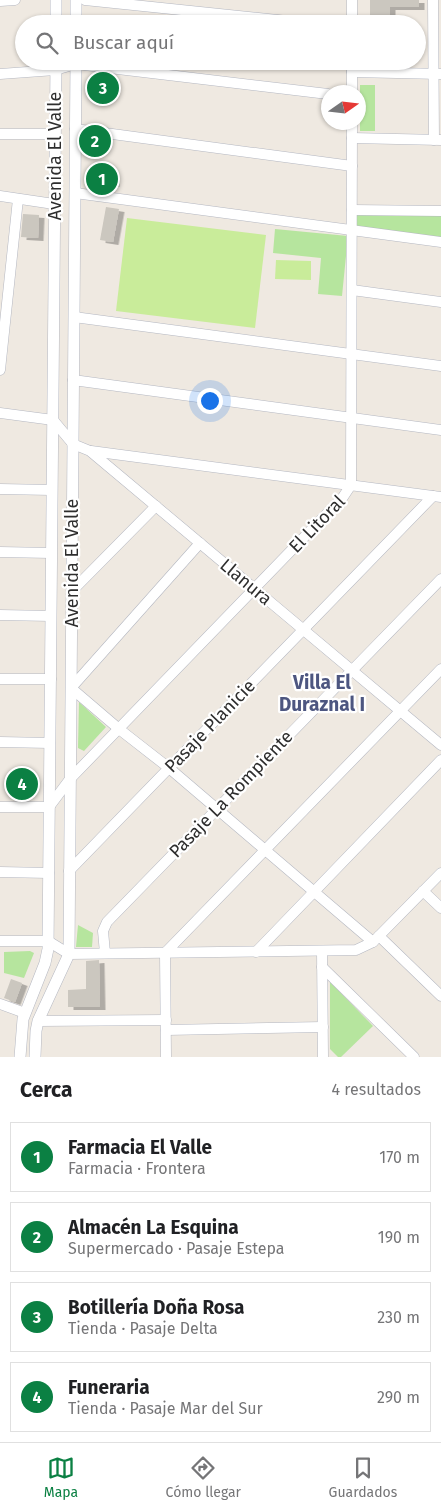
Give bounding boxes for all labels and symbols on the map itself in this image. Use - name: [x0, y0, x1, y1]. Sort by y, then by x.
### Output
- pin: 3: [87, 69, 119, 107]
- north arrow: [321, 85, 366, 130]
- street label: Avenida El Valle: [44, 92, 66, 220]
- pin: 2: [79, 122, 111, 160]
- pin: 1: [86, 160, 118, 198]
- your location: [197, 388, 223, 414]
- street label: El Litoral: [284, 491, 350, 557]
- street label: Avenida El Valle: [61, 499, 83, 627]
- street label: Llanura: [216, 554, 276, 610]
- district label: Villa El Duraznal I: [279, 671, 365, 716]
- street label: Pasaje Planicie: [160, 675, 260, 777]
- street label: Pasaje La Rompiente: [165, 726, 297, 862]
- pin: 4: [6, 765, 38, 803]

